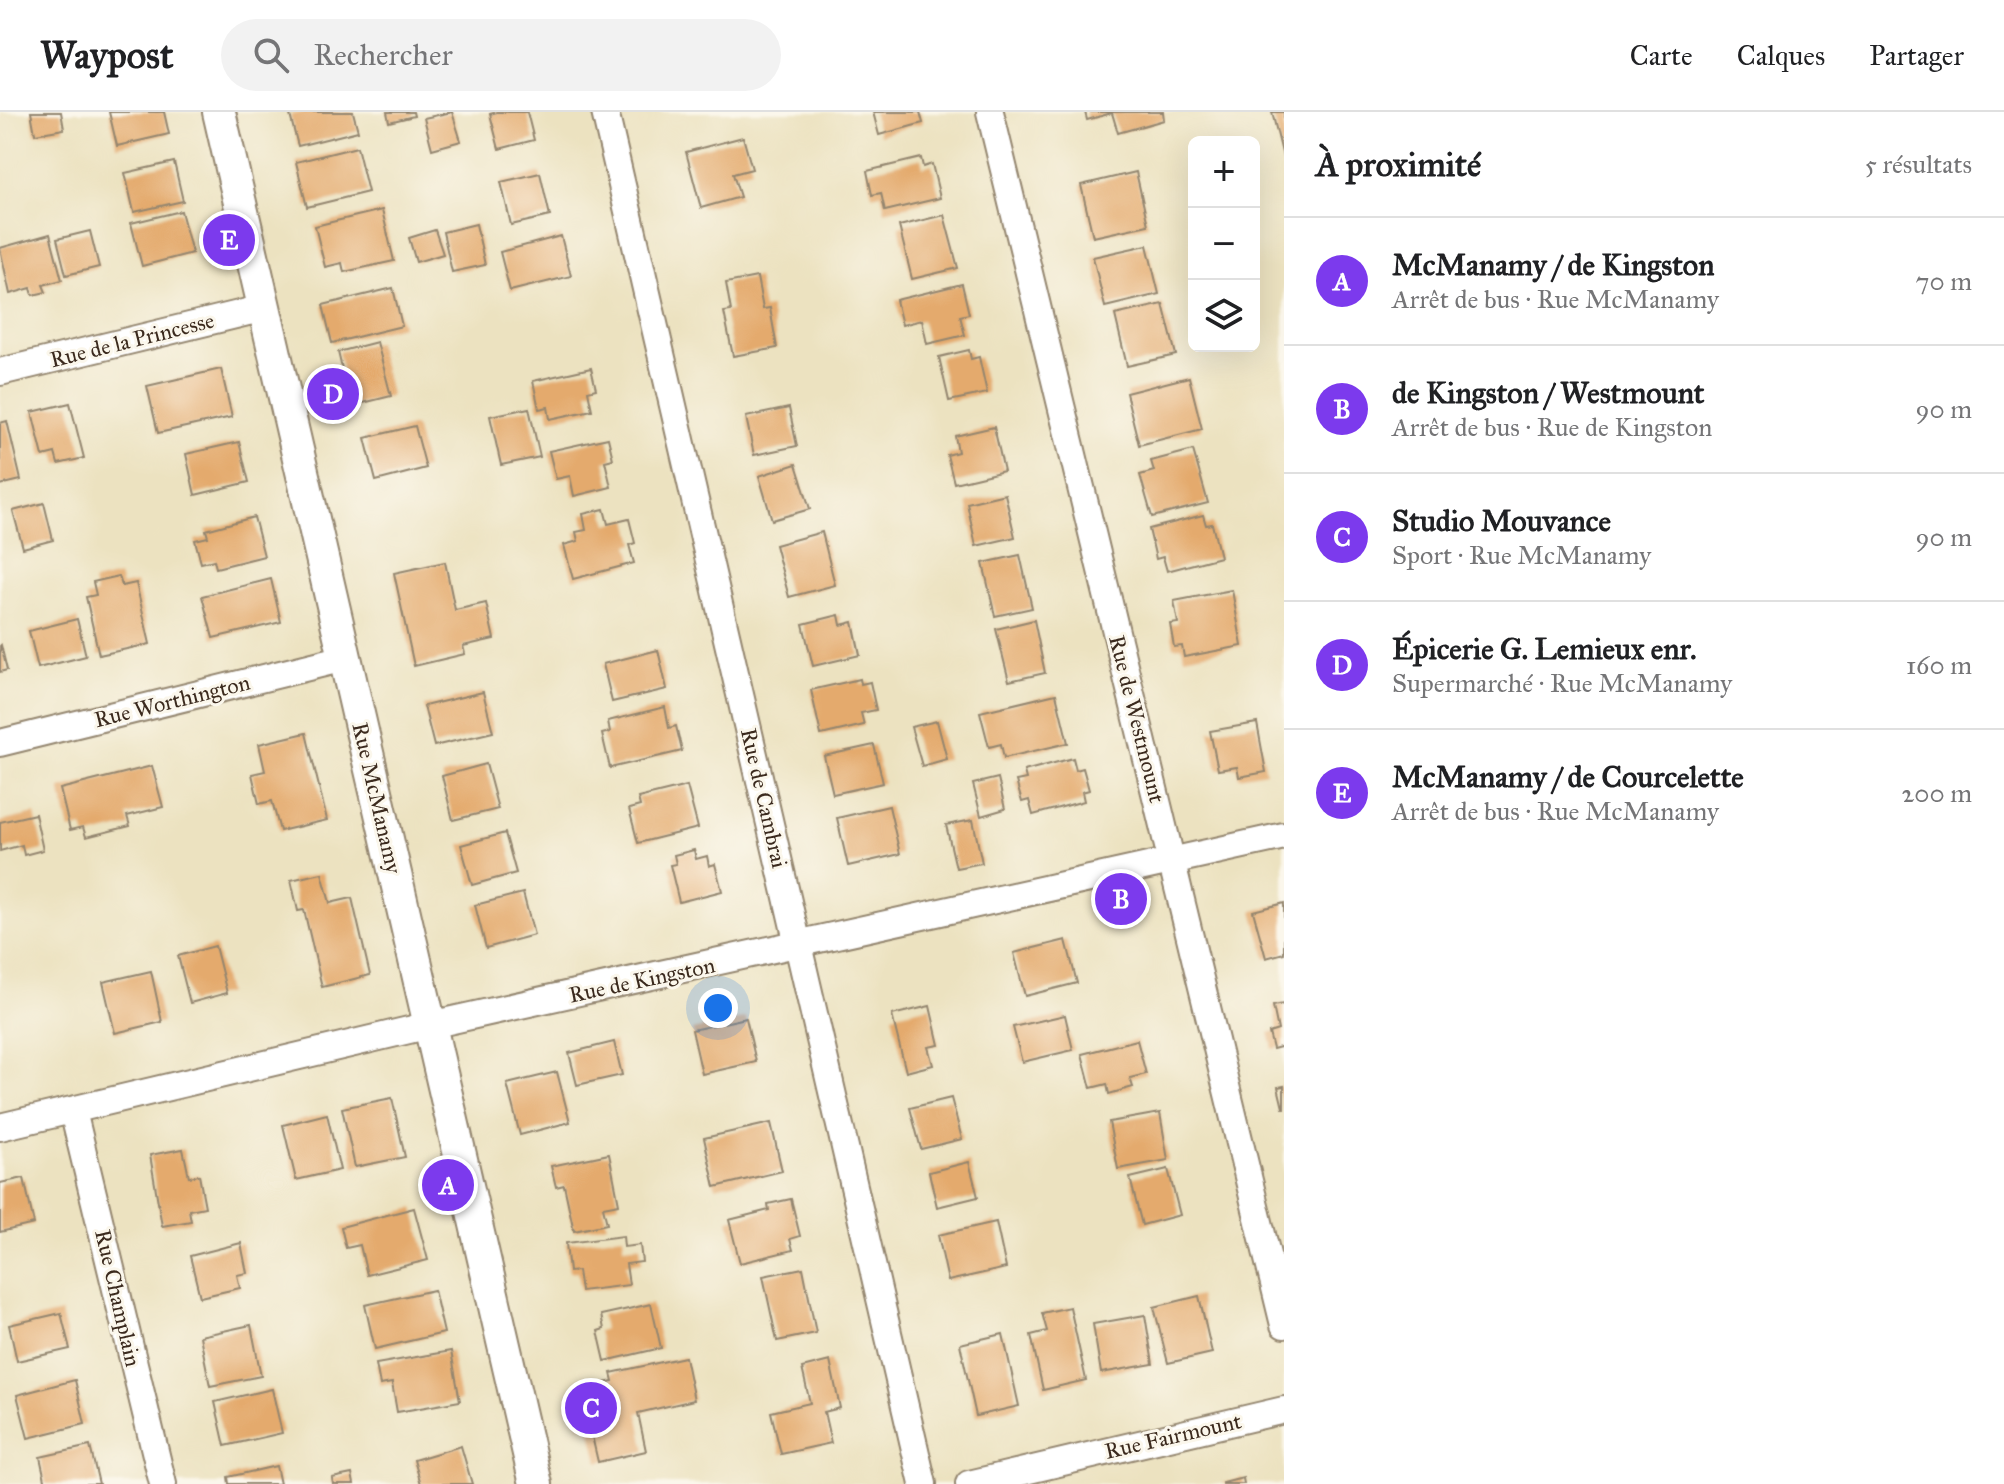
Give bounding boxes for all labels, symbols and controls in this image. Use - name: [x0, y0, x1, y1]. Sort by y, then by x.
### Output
- search box: [221, 19, 781, 91]
- text: Waypost: [40, 32, 173, 78]
- icon: search: [249, 33, 293, 77]
- text: Rechercher: [313, 37, 453, 73]
- text: Carte: [1630, 38, 1693, 73]
- text: Calques: [1737, 38, 1825, 73]
- text: Partager: [1869, 38, 1964, 73]
- map controls: [1188, 136, 1260, 352]
- button: +: [1188, 136, 1260, 208]
- text: À proximité: [1316, 144, 1481, 185]
- text: 5 résultats: [1865, 148, 1972, 180]
- button: −: [1188, 208, 1260, 280]
- pin: E: [203, 210, 255, 270]
- text: McManamy / de Kingston: [1392, 247, 1714, 283]
- text: A: [1333, 265, 1351, 297]
- text: 70 m: [1916, 265, 1972, 297]
- button: layers: [1188, 280, 1260, 352]
- text: Arrêt de bus · Rue McManamy: [1392, 283, 1719, 315]
- street label: Rue de la Princesse: [47, 307, 217, 373]
- pin: D: [307, 364, 359, 424]
- text: de Kingston / Westmount: [1392, 375, 1704, 411]
- text: B: [1333, 393, 1351, 425]
- text: 90 m: [1915, 393, 1972, 425]
- text: Arrêt de bus · Rue de Kingston: [1392, 411, 1712, 443]
- text: Studio Mouvance: [1392, 503, 1611, 539]
- text: C: [1333, 521, 1351, 553]
- text: 90 m: [1915, 521, 1972, 553]
- text: Sport · Rue McManamy: [1392, 539, 1651, 571]
- text: Épicerie G. Lemieux enr.: [1392, 631, 1696, 667]
- street label: Rue de Westmount: [1103, 632, 1171, 806]
- text: D: [1332, 649, 1352, 681]
- text: 160 m: [1906, 649, 1972, 681]
- text: Supermarché · Rue McManamy: [1392, 667, 1732, 699]
- street label: Rue Worthington: [91, 669, 253, 733]
- street label: Rue McManamy: [347, 720, 408, 877]
- street label: Rue de Cambrai: [735, 725, 793, 871]
- text: McManamy / de Courcelette: [1392, 759, 1744, 795]
- text: E: [1333, 777, 1351, 809]
- text: 200 m: [1901, 777, 1972, 809]
- text: Arrêt de bus · Rue McManamy: [1392, 795, 1719, 827]
- pin: B: [1095, 869, 1147, 929]
- street label: Rue de Kingston: [566, 951, 718, 1009]
- your location: [698, 988, 738, 1028]
- pin: A: [422, 1155, 474, 1215]
- street label: Rue Champlain: [89, 1227, 147, 1369]
- pin: C: [565, 1378, 617, 1438]
- street label: Rue Fairmount: [1102, 1407, 1244, 1465]

